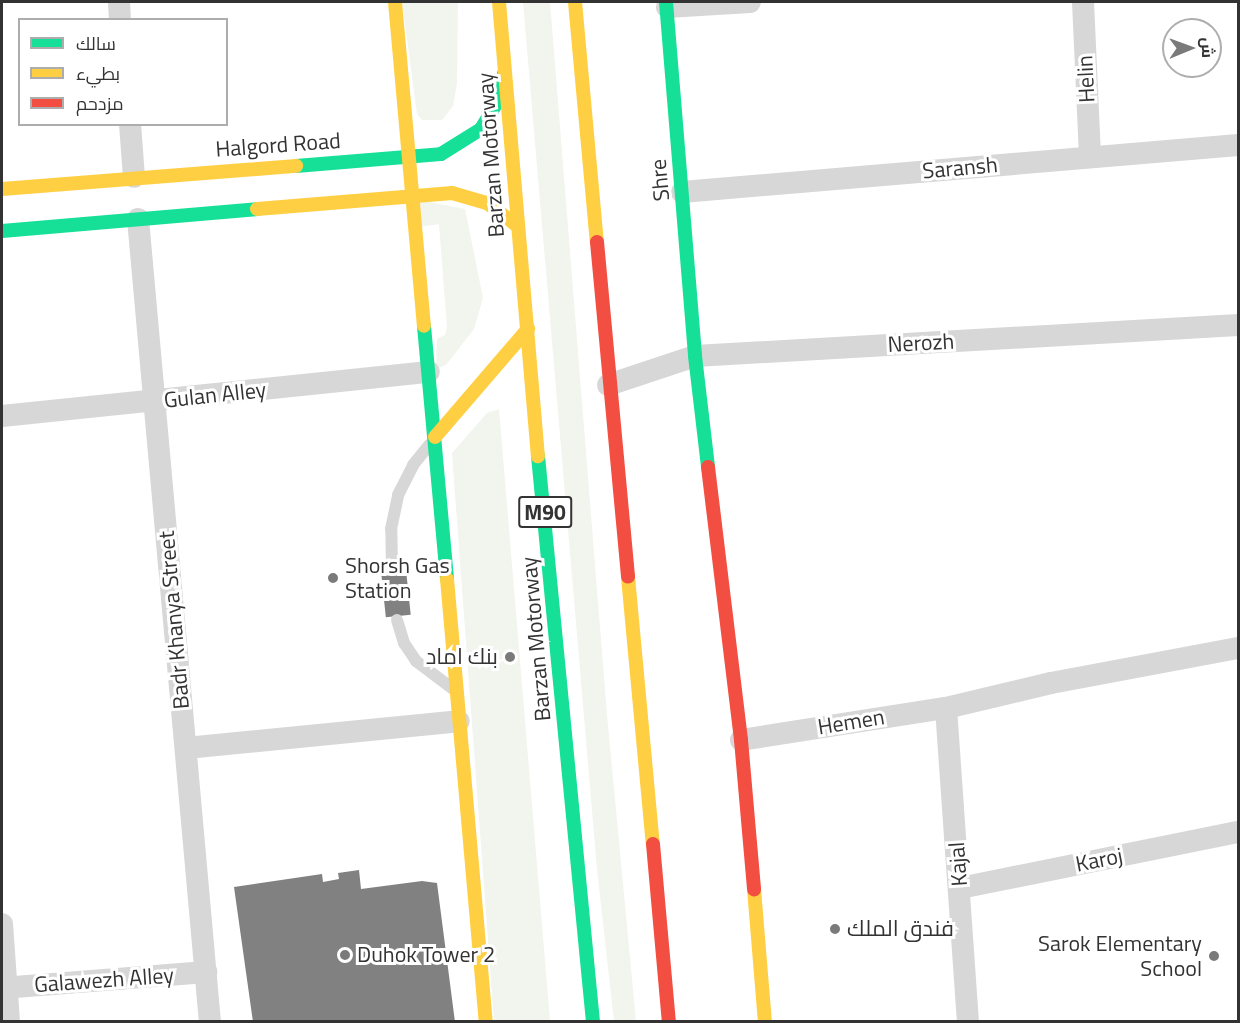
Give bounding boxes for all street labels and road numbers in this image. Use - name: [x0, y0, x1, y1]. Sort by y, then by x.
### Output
- street label: Helin: [1072, 55, 1100, 103]
- street label: Barzan Motorway: [472, 72, 510, 238]
- street label: Halgord Road: [215, 127, 341, 163]
- street label: Saransh: [921, 152, 999, 184]
- street label: Shre: [645, 158, 675, 202]
- street label: Nerozh: [887, 328, 955, 358]
- street label: Gulan Alley: [162, 376, 268, 414]
- road number: M90: [518, 494, 572, 530]
- street label: Badr Khanya Street: [153, 530, 195, 710]
- street label: Barzan Motorway: [516, 556, 556, 722]
- street label: Hemen: [816, 704, 886, 740]
- street label: Kajal: [943, 841, 973, 887]
- street label: Karoj: [1073, 843, 1125, 877]
- street label: Galawezh Alley: [33, 962, 175, 998]

